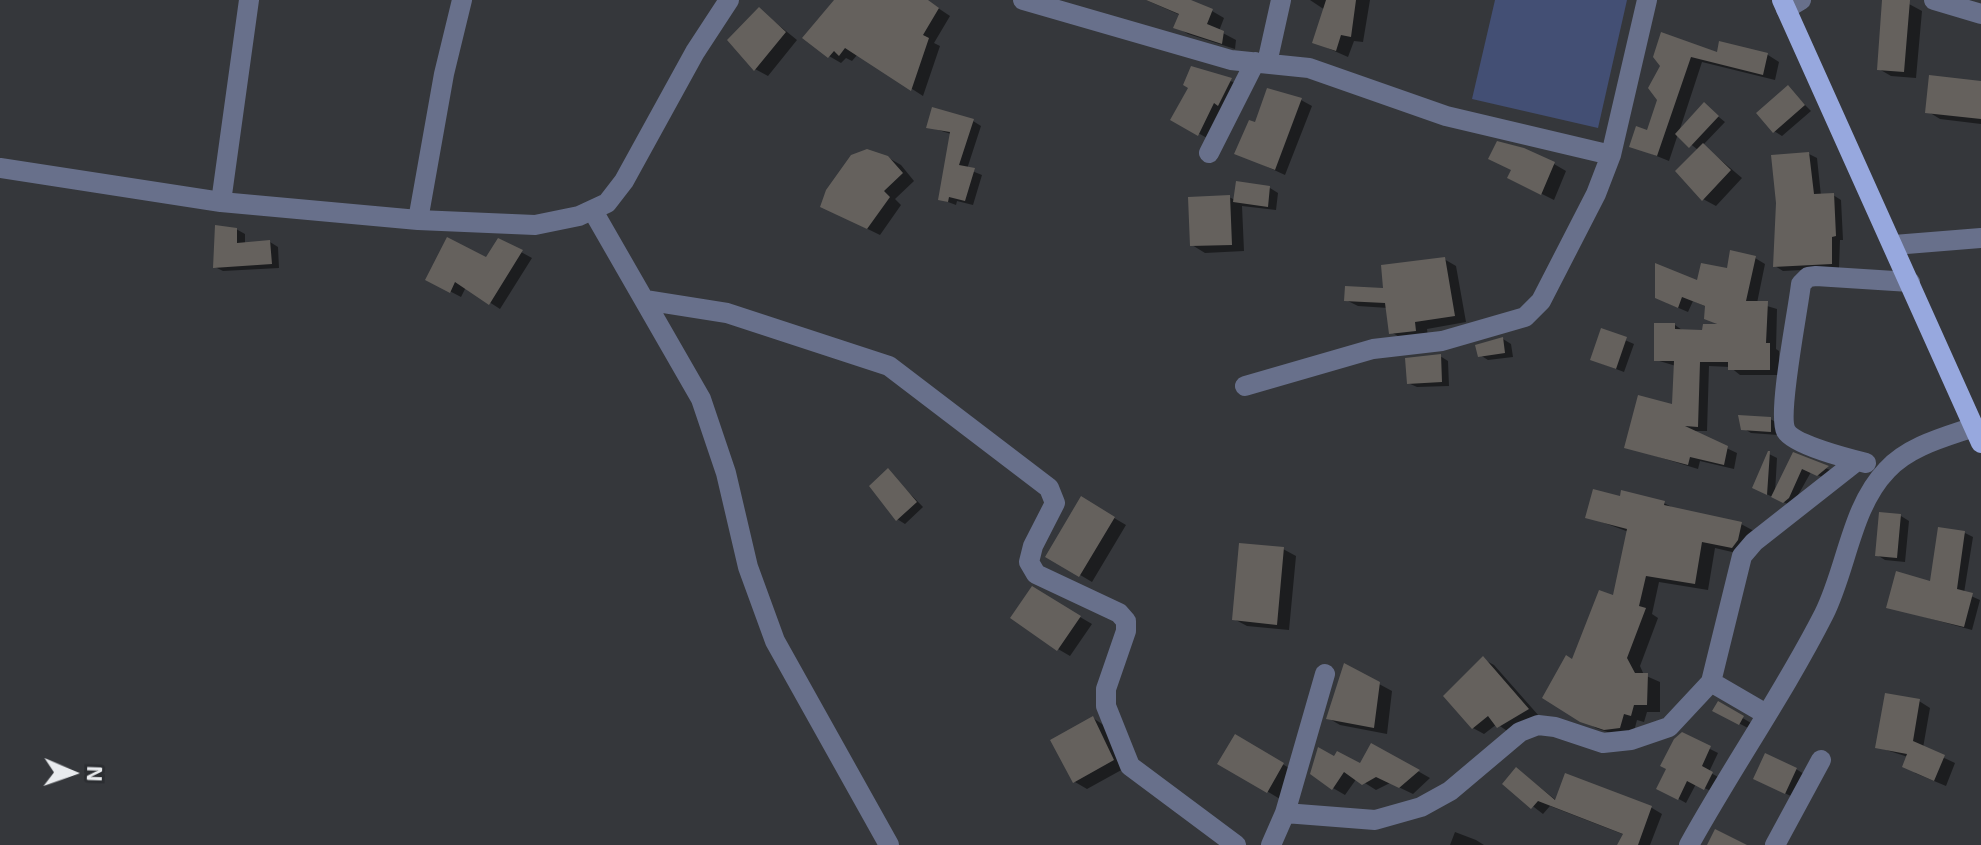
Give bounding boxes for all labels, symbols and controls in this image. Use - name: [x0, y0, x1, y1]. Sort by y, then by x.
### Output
- north arrow: [32, 733, 112, 813]
- text: N: [83, 765, 109, 782]

